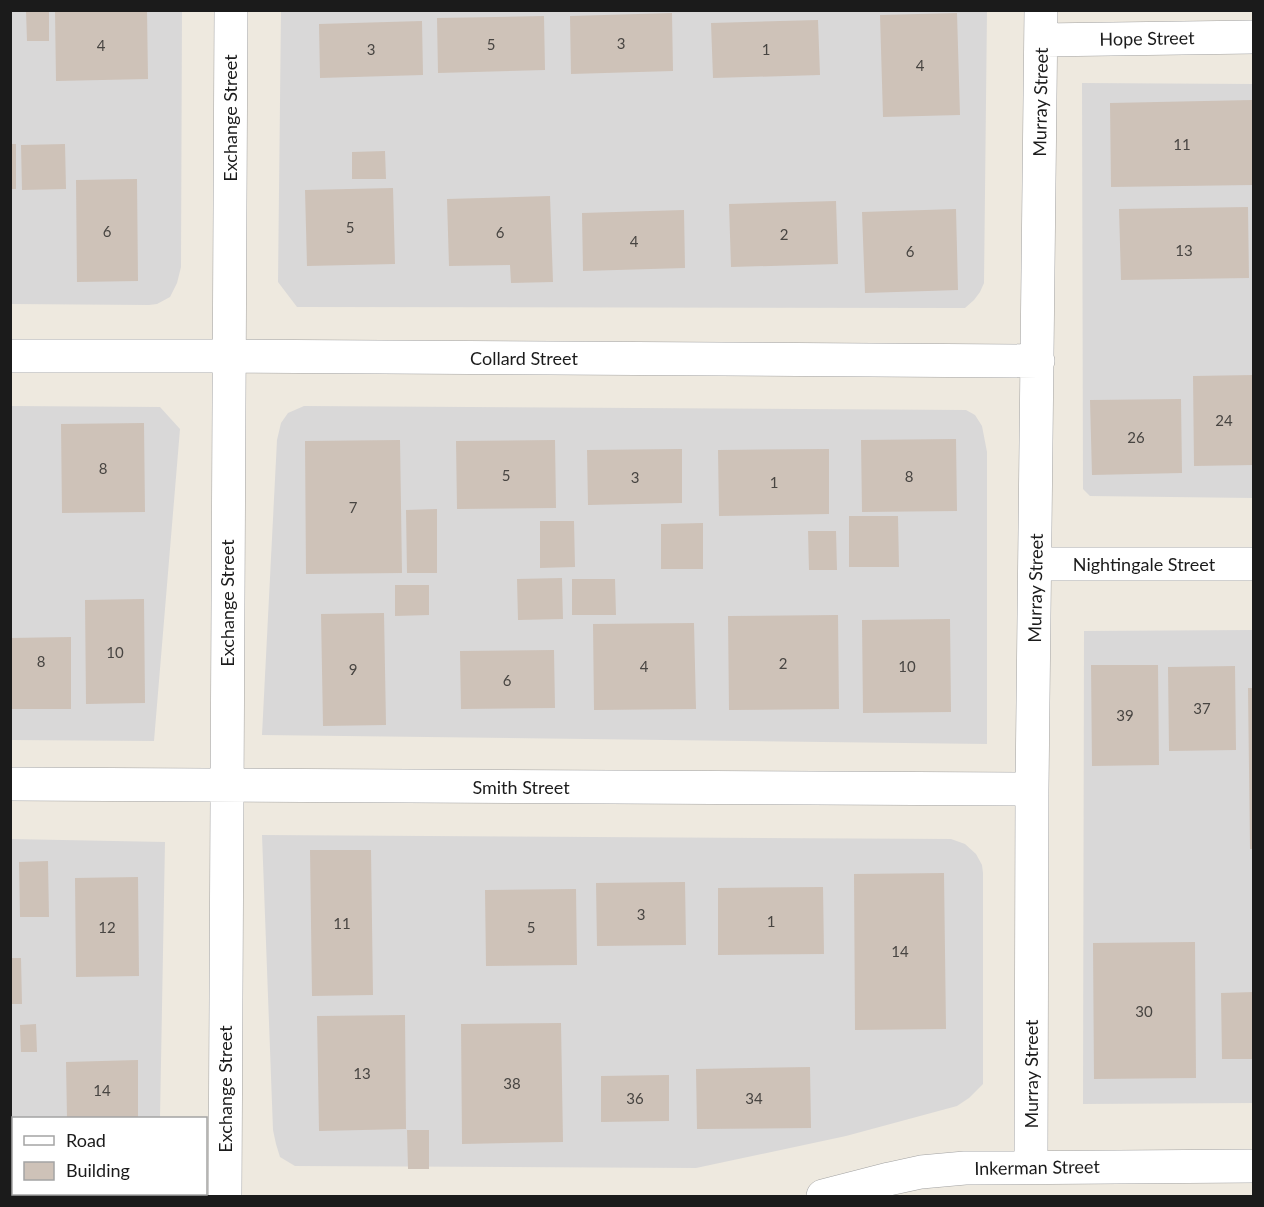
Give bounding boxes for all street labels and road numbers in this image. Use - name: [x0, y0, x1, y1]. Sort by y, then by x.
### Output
- street label: Hope Street: [1099, 26, 1195, 50]
- street label: Murray Street: [1028, 47, 1052, 157]
- street label: Exchange Street: [219, 54, 241, 182]
- street label: Collard Street: [470, 347, 578, 369]
- street label: Murray Street: [1023, 533, 1047, 643]
- street label: Exchange Street: [216, 539, 238, 667]
- street label: Nightingale Street: [1073, 553, 1216, 575]
- street label: Smith Street: [472, 776, 570, 798]
- street label: Murray Street: [1020, 1019, 1042, 1129]
- street label: Exchange Street: [214, 1025, 236, 1153]
- street label: Inkerman Street: [974, 1155, 1100, 1179]

